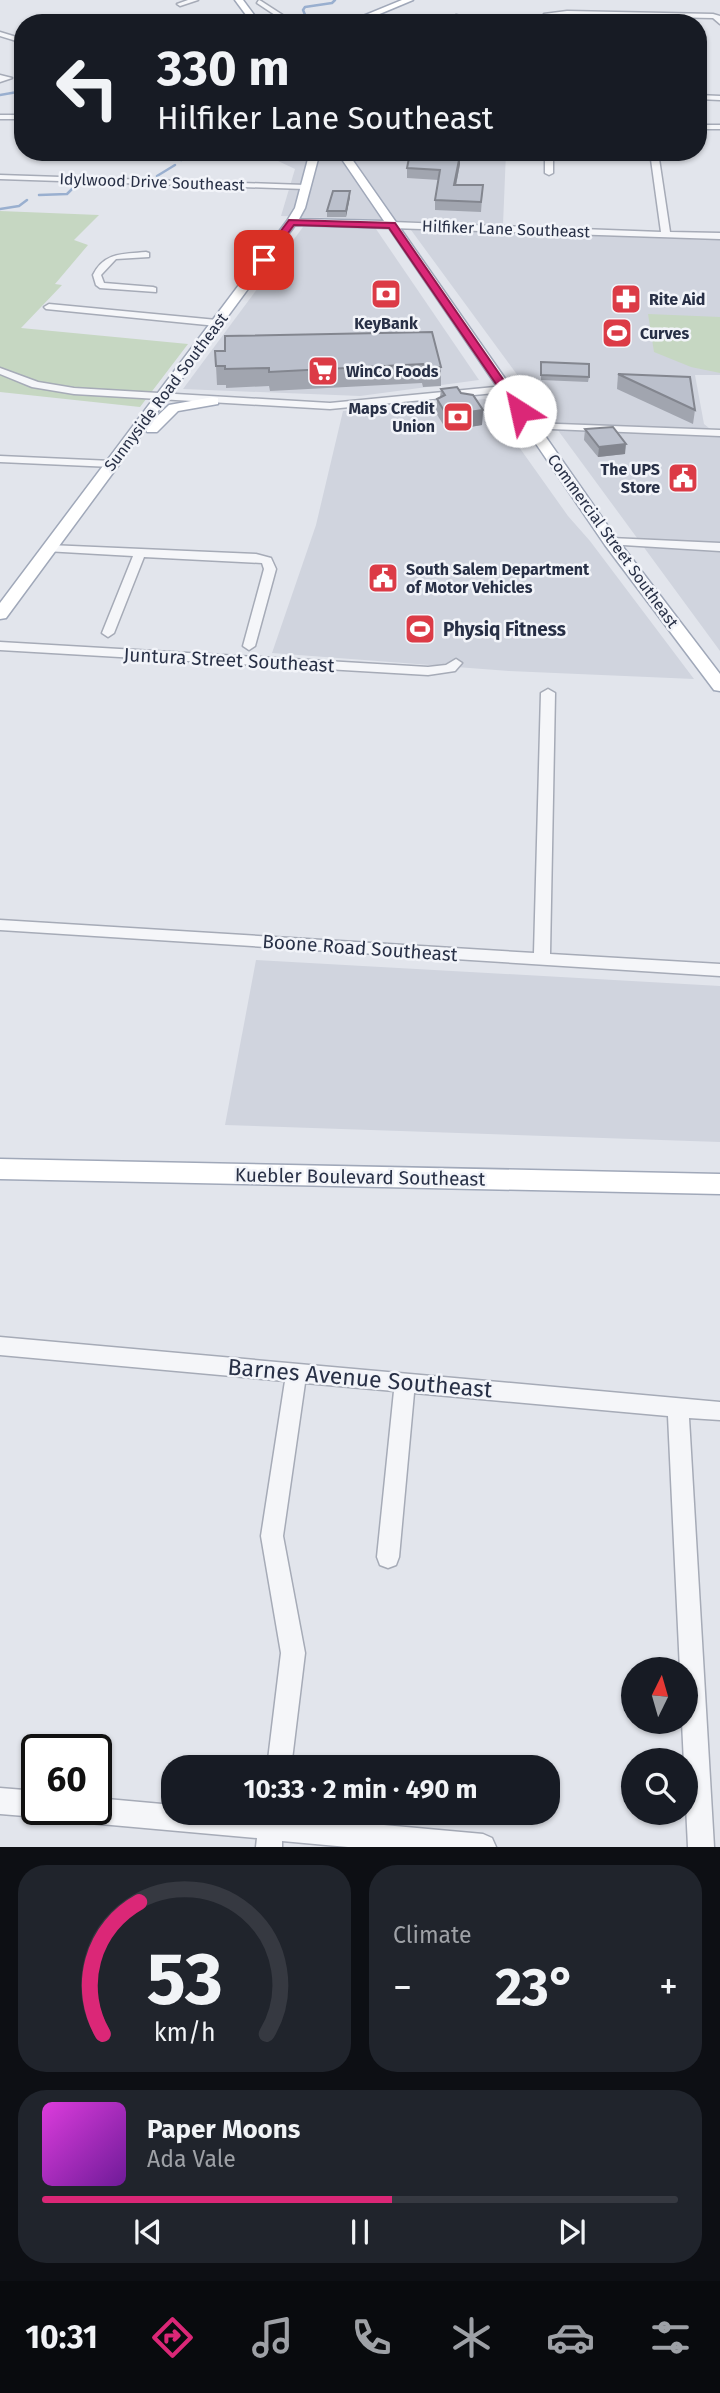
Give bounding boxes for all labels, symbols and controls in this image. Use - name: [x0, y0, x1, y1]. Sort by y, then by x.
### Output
- text: 330 m: [157, 39, 290, 98]
- icon: left: [42, 42, 133, 133]
- text: Hilfiker Lane Southeast: [157, 99, 493, 137]
- street label: Idylwood Drive Southeast: [59, 169, 245, 195]
- street label: Hilfiker Lane Southeast: [422, 217, 591, 241]
- pin: [234, 230, 294, 290]
- icon: arrive: [245, 241, 283, 279]
- bank icon: KeyBank: [369, 277, 403, 311]
- pharmacy icon: Rite Aid: [609, 282, 643, 316]
- place label: Rite Aid: [649, 290, 705, 309]
- street label: Sunnyside Road Southeast: [100, 309, 232, 475]
- place label: KeyBank: [354, 314, 418, 333]
- sports icon: Curves: [600, 316, 634, 350]
- place label: Curves: [640, 324, 689, 343]
- supermarket icon: WinCo Foods: [306, 354, 340, 388]
- place label: WinCo Foods: [346, 362, 439, 381]
- position arrow: [483, 374, 557, 448]
- place label: Maps Credit Union: [349, 399, 436, 436]
- bank icon: Maps Credit Union: [441, 400, 475, 434]
- street label: Commercial Street Southeast: [544, 450, 683, 632]
- place label: The UPS Store: [601, 460, 660, 497]
- public building icon: The UPS Store: [666, 461, 700, 495]
- place label: South Salem Department of Motor Vehicles: [406, 560, 590, 597]
- public building icon: South Salem Department of Motor Vehicles: [366, 561, 400, 595]
- sports icon: Physiq Fitness: [403, 612, 437, 646]
- place label: Physiq Fitness: [443, 618, 566, 641]
- street label: Juntura Street Southeast: [123, 643, 335, 677]
- street label: Boone Road Southeast: [262, 930, 459, 966]
- street label: Kuebler Boulevard Southeast: [235, 1163, 486, 1191]
- street label: Barnes Avenue Southeast: [227, 1352, 494, 1404]
- north arrow: [621, 1657, 698, 1734]
- map controls: [621, 1657, 698, 1825]
- speed limit sign: 60: [21, 1734, 112, 1825]
- button: search: [621, 1748, 698, 1825]
- text: 10:33 · 2 min · 490 m: [243, 1774, 478, 1805]
- text: Climate: [393, 1921, 472, 1949]
- text: 53: [146, 1937, 223, 2024]
- text: 23°: [495, 1956, 576, 2019]
- text: −: [393, 1964, 412, 2010]
- text: +: [659, 1964, 678, 2010]
- text: km/h: [154, 2018, 215, 2048]
- text: Paper Moons: [147, 2114, 300, 2145]
- text: Ada Vale: [147, 2145, 236, 2173]
- icon: previous: [129, 2213, 167, 2251]
- icon: pause: [341, 2213, 379, 2251]
- icon: next: [553, 2213, 591, 2251]
- icon: directions: [148, 2313, 197, 2362]
- icon: music: [248, 2313, 297, 2362]
- icon: phone: [347, 2313, 396, 2362]
- icon: climate: [447, 2313, 496, 2362]
- icon: car: [546, 2313, 595, 2362]
- icon: filters: [646, 2313, 695, 2362]
- text: 10:31: [25, 2318, 98, 2356]

